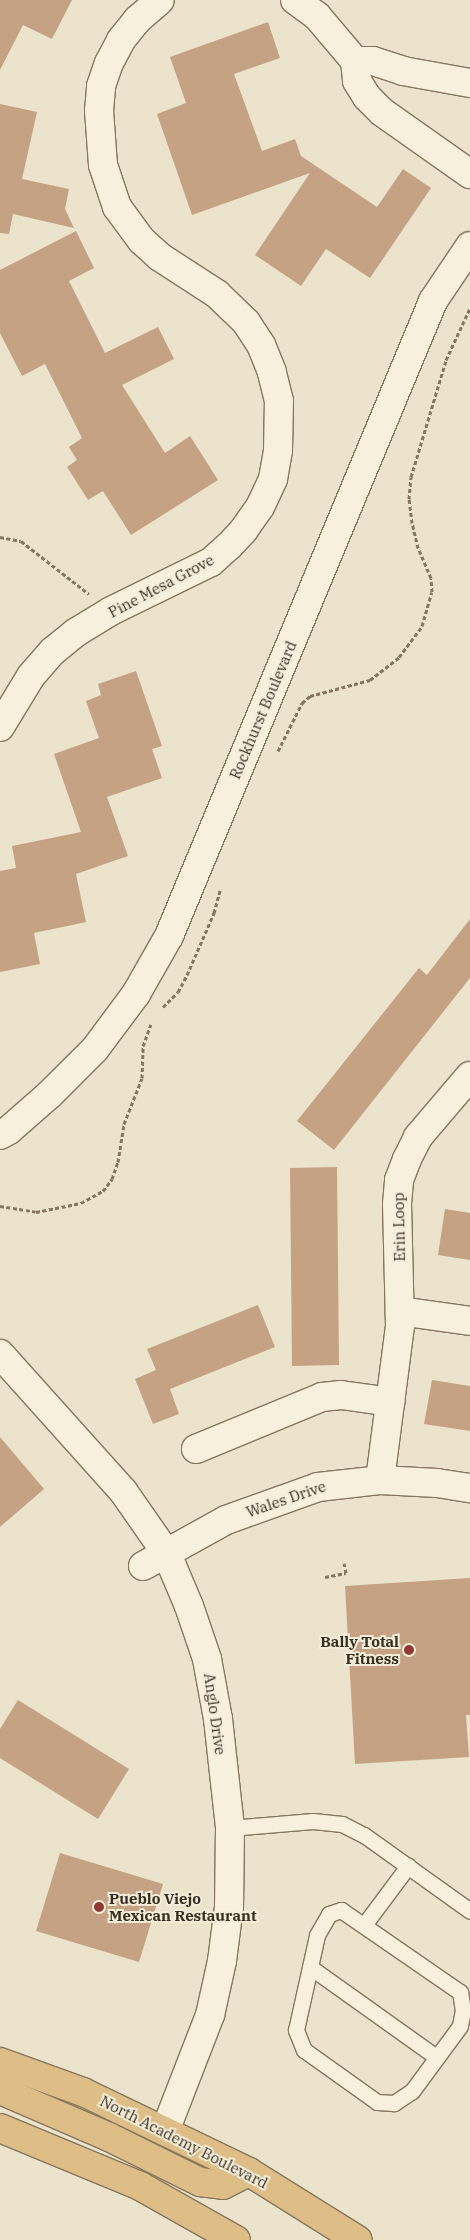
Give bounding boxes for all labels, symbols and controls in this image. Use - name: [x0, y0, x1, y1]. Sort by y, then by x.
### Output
- street label: Pine Mesa Grove: [105, 551, 217, 621]
- street label: Rockhurst Boulevard: [226, 638, 300, 782]
- street label: Erin Loop: [389, 1192, 409, 1262]
- street label: Wales Drive: [244, 1477, 328, 1521]
- place label: Bally Total Fitness: [320, 1632, 399, 1667]
- marker: Bally Total Fitness: [403, 1644, 415, 1656]
- street label: Anglo Drive: [200, 1672, 230, 1756]
- place label: Pueblo Viejo Mexican Restaurant: [109, 1889, 256, 1924]
- marker: Pueblo Viejo Mexican Restaurant: [93, 1901, 105, 1913]
- street label: North Academy Boulevard: [97, 2092, 271, 2192]

